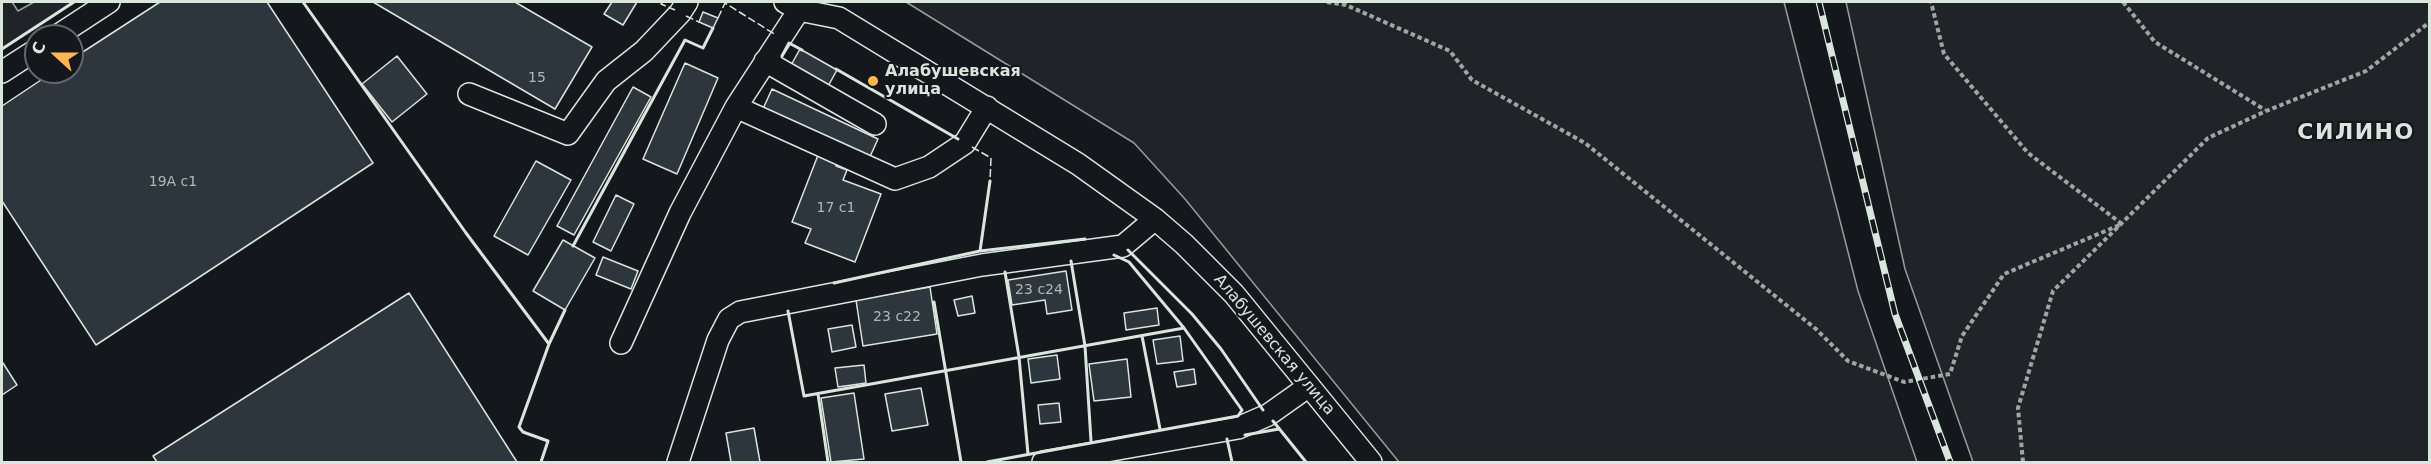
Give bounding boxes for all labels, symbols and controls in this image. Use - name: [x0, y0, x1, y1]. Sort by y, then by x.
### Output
- north arrow: [24, 24, 84, 84]
- text: С: [28, 39, 50, 57]
- place label: Алабушевская улица: [885, 62, 1021, 100]
- house number: 15: [528, 70, 546, 86]
- marker: Алабушевская улица: [866, 74, 880, 88]
- district label: СИЛИНО: [2297, 120, 2415, 146]
- house number: 19А с1: [149, 174, 197, 190]
- house number: 17 с1: [817, 200, 855, 216]
- street label: Алабушевская улица: [1209, 271, 1339, 419]
- house number: 23 с24: [1015, 282, 1063, 298]
- house number: 23 с22: [873, 309, 921, 325]

